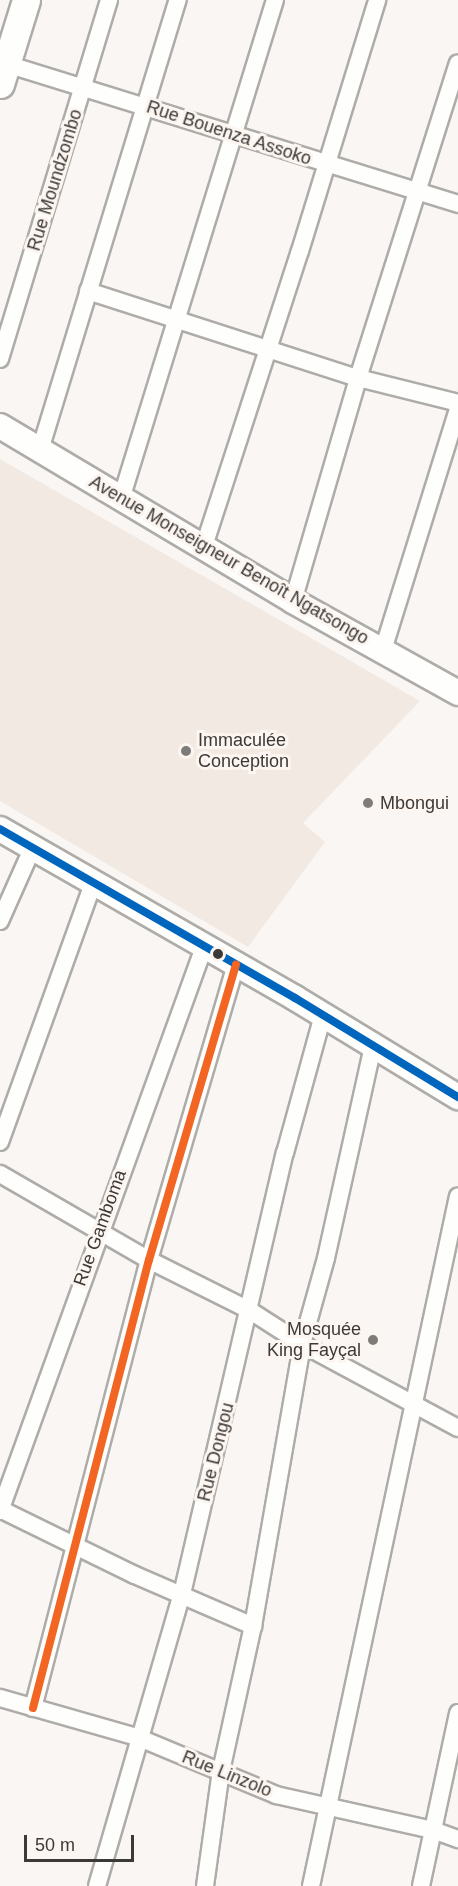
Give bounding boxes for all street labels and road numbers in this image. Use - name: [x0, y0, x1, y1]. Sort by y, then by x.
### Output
- street label: Rue Bouenza Assoko: [143, 96, 315, 170]
- street label: Rue Moundzombo: [23, 107, 87, 253]
- street label: Avenue Monseigneur Benoît Ngatsongo: [86, 471, 372, 649]
- street label: Rue Gamboma: [69, 1167, 131, 1289]
- street label: Rue Dongou: [193, 1400, 239, 1504]
- street label: Rue Linzolo: [179, 1746, 275, 1802]

